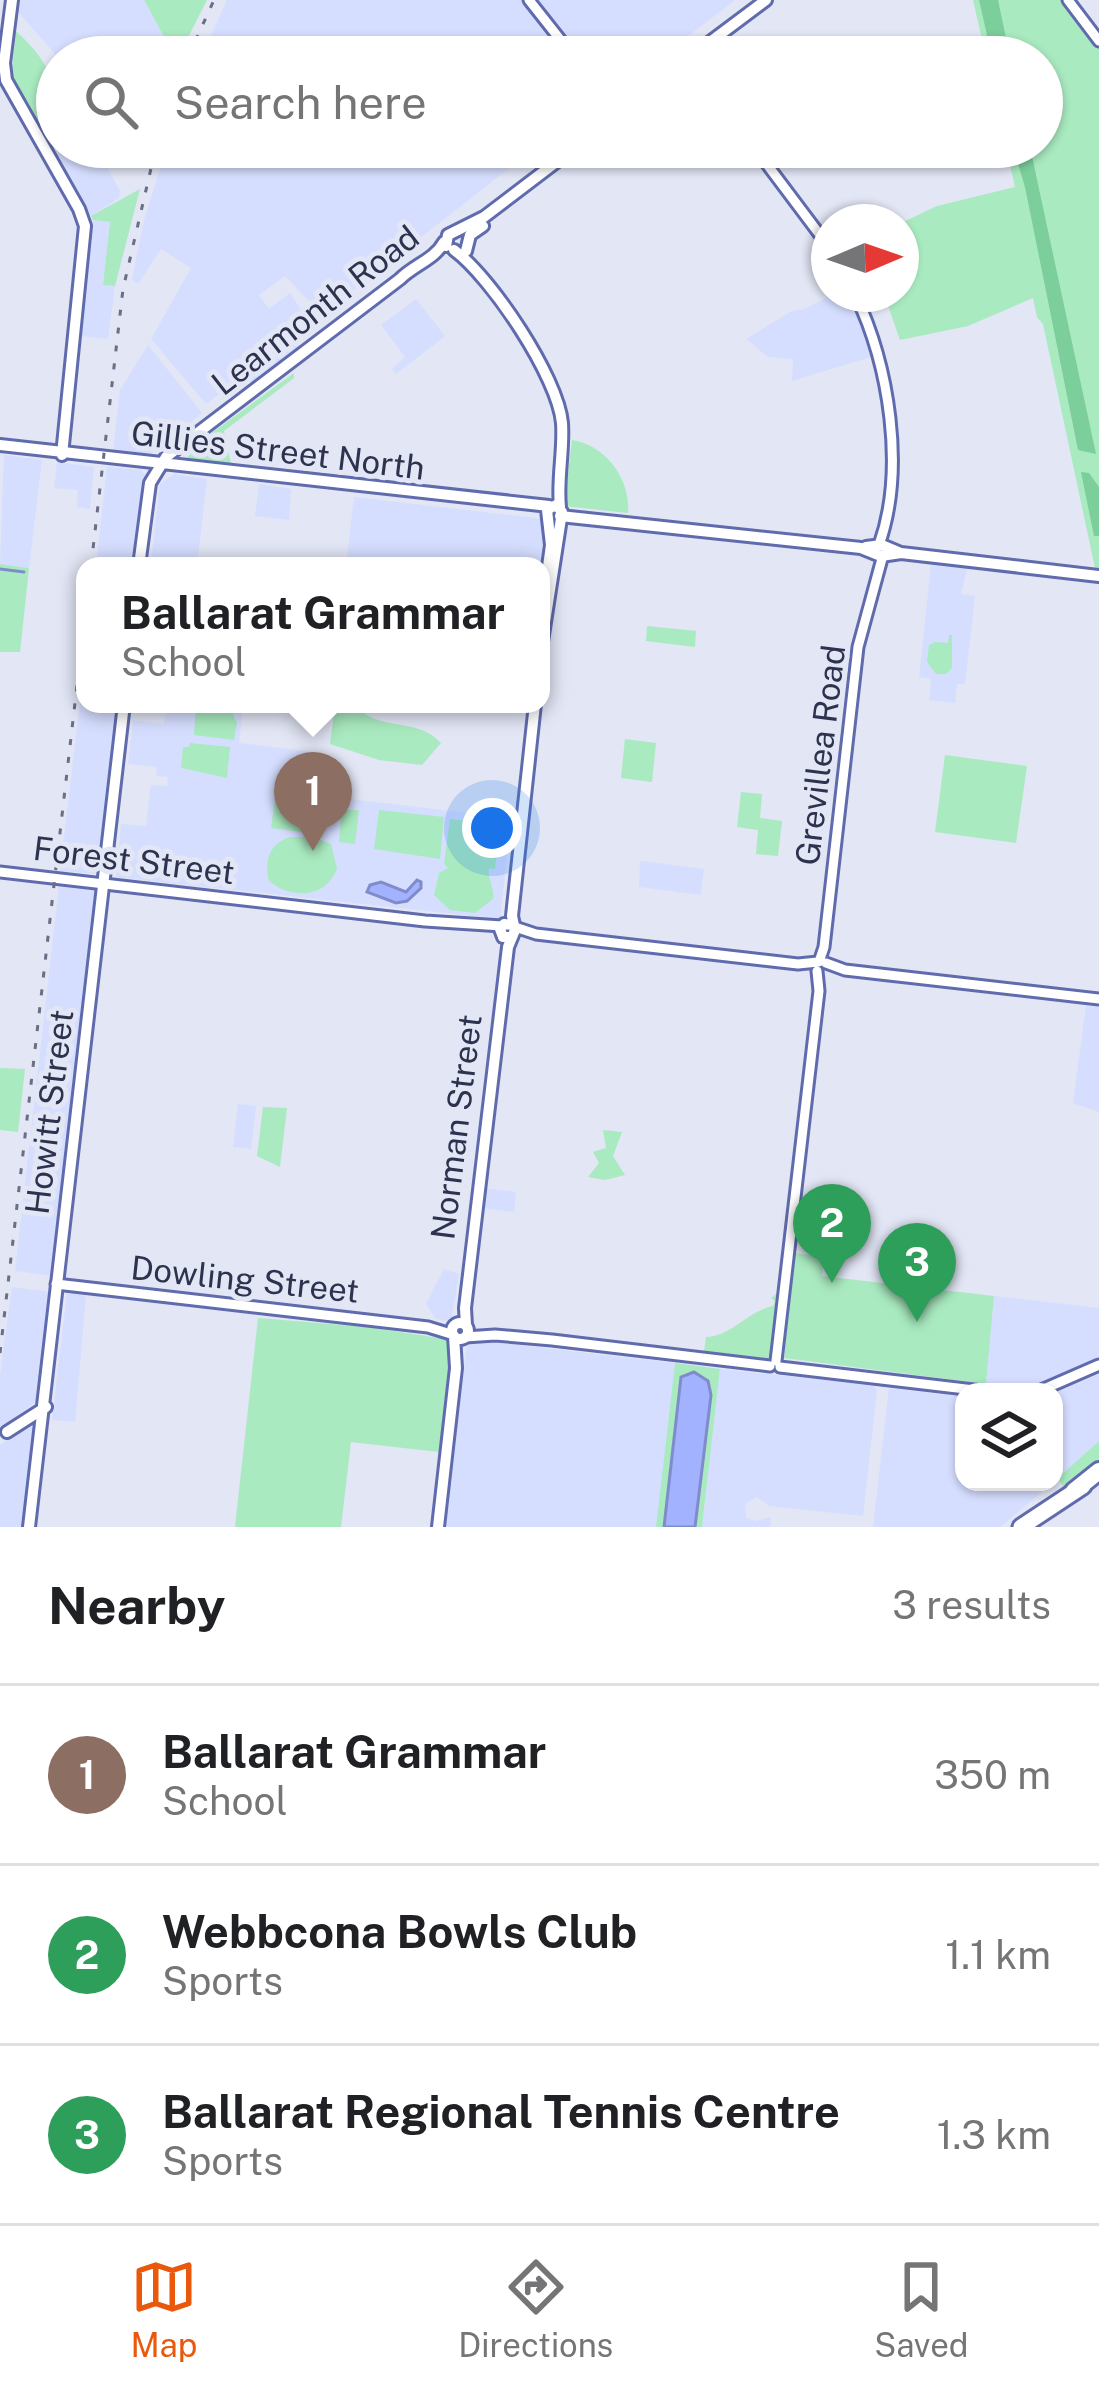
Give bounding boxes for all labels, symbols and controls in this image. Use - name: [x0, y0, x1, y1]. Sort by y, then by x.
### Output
- search box: [36, 36, 1063, 168]
- icon: search: [78, 69, 144, 135]
- text: Search here: [174, 76, 427, 129]
- north arrow: [811, 204, 919, 312]
- street label: Learmonth Road: [204, 218, 426, 402]
- street label: Gillies Street North: [129, 413, 427, 487]
- popup: [76, 557, 550, 713]
- text: Ballarat Grammar: [121, 586, 505, 639]
- text: School: [121, 639, 246, 685]
- street label: Grevillea Road: [788, 643, 852, 867]
- pin: 1: [274, 752, 352, 851]
- your location: [462, 798, 522, 858]
- street label: Forest Street: [31, 829, 237, 891]
- street label: Howitt Street: [18, 1008, 80, 1216]
- street label: Norman Street: [423, 1012, 489, 1242]
- pin: 2: [793, 1184, 871, 1283]
- pin: 3: [878, 1223, 956, 1322]
- street label: Dowling Street: [129, 1248, 361, 1310]
- map controls: [955, 1383, 1063, 1491]
- button: layers: [955, 1383, 1063, 1491]
- text: Nearby: [48, 1576, 225, 1635]
- text: 3 results: [892, 1582, 1051, 1628]
- text: Ballarat Grammar: [162, 1725, 546, 1778]
- text: 1: [79, 1752, 95, 1798]
- text: 350 m: [934, 1752, 1051, 1798]
- text: School: [162, 1778, 287, 1824]
- text: Webbcona Bowls Club: [162, 1905, 637, 1958]
- text: 2: [75, 1932, 99, 1978]
- text: 1.1 km: [945, 1932, 1051, 1978]
- text: Sports: [162, 1958, 283, 2004]
- text: Ballarat Regional Tennis Centre: [162, 2085, 840, 2138]
- text: 3: [74, 2112, 100, 2158]
- text: 1.3 km: [937, 2112, 1051, 2158]
- text: Sports: [162, 2138, 283, 2184]
- tab: Map: [130, 2254, 197, 2364]
- tab: Directions: [458, 2254, 613, 2364]
- tab: Saved: [874, 2254, 969, 2364]

